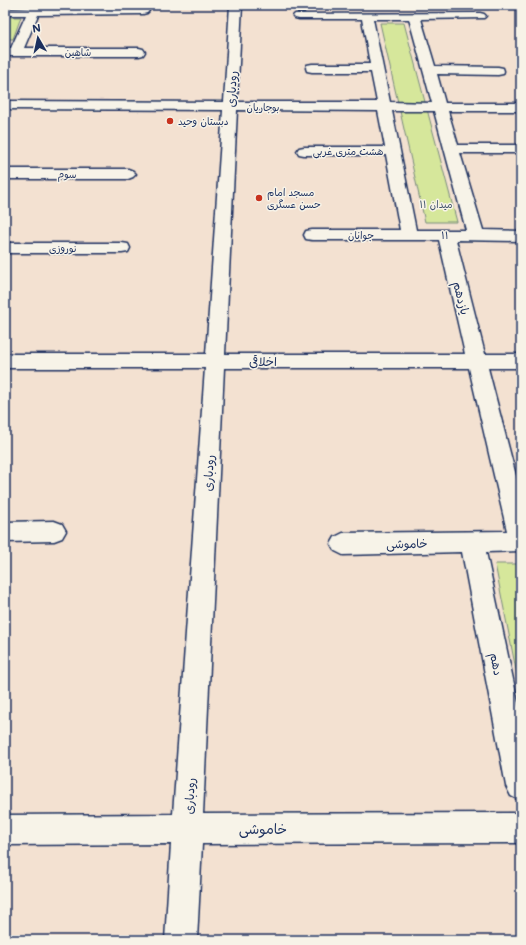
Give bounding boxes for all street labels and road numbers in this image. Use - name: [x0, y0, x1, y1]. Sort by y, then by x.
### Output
- street label: شاهین: [65, 45, 92, 59]
- street label: رودباری: [222, 70, 241, 108]
- street label: بوجاریان: [247, 100, 280, 114]
- street label: هشت متری غربی: [313, 144, 383, 159]
- street label: سوم: [58, 167, 77, 182]
- street label: جوانان: [348, 228, 374, 242]
- street label: ۱۱: [441, 228, 449, 242]
- street label: نوروزی: [49, 241, 77, 255]
- street label: یازدهم: [448, 280, 474, 317]
- street label: اخلاقی: [249, 353, 277, 369]
- street label: رودباری: [199, 454, 218, 492]
- street label: خاموشی: [386, 535, 428, 552]
- street label: دهم: [485, 651, 507, 677]
- street label: رودباری: [180, 777, 199, 815]
- street label: خاموشی: [239, 819, 287, 838]

